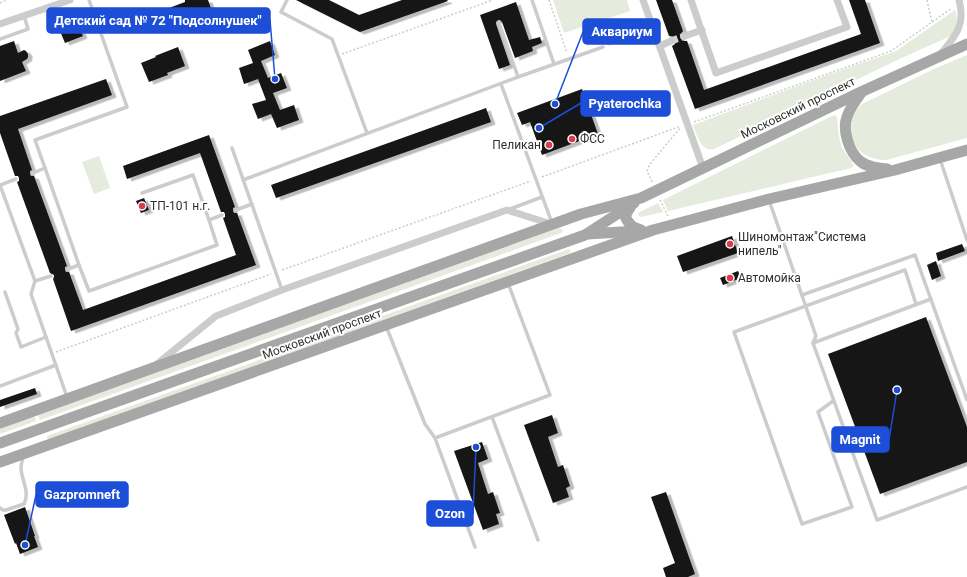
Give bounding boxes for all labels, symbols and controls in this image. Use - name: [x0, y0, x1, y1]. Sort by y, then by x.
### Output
- callout: Детский сад № 72 "Подсолнушек": [47, 8, 270, 33]
- text: Детский сад № 72 "Подсолнушек": [54, 13, 262, 28]
- callout: Аквариум: [583, 19, 660, 44]
- text: Аквариум: [591, 24, 653, 39]
- street label: Московский проспект: [738, 74, 858, 142]
- callout: Pyaterochka: [581, 91, 670, 116]
- text: Pyaterochka: [588, 96, 662, 111]
- place label: ФСС: [580, 132, 605, 146]
- marker: ФСС: [567, 134, 577, 144]
- place label: Пеликан: [492, 138, 541, 152]
- marker: Пеликан: [544, 140, 554, 150]
- place label: ТП-101 н.г.: [150, 199, 211, 213]
- marker: ТП-101 н.г.: [137, 201, 147, 211]
- place label: Шиномонтаж"Система нипель": [738, 230, 866, 258]
- marker: Шиномонтаж"Система нипель": [725, 239, 735, 249]
- place label: Автомойка: [738, 271, 801, 285]
- marker: Автомойка: [725, 273, 735, 283]
- street label: Московский проспект: [261, 306, 384, 362]
- callout: Magnit: [832, 427, 889, 452]
- text: Magnit: [840, 432, 881, 447]
- callout: Gazpromneft: [36, 482, 128, 507]
- text: Gazpromneft: [44, 487, 121, 502]
- callout: Ozon: [427, 501, 473, 526]
- text: Ozon: [435, 506, 465, 521]

